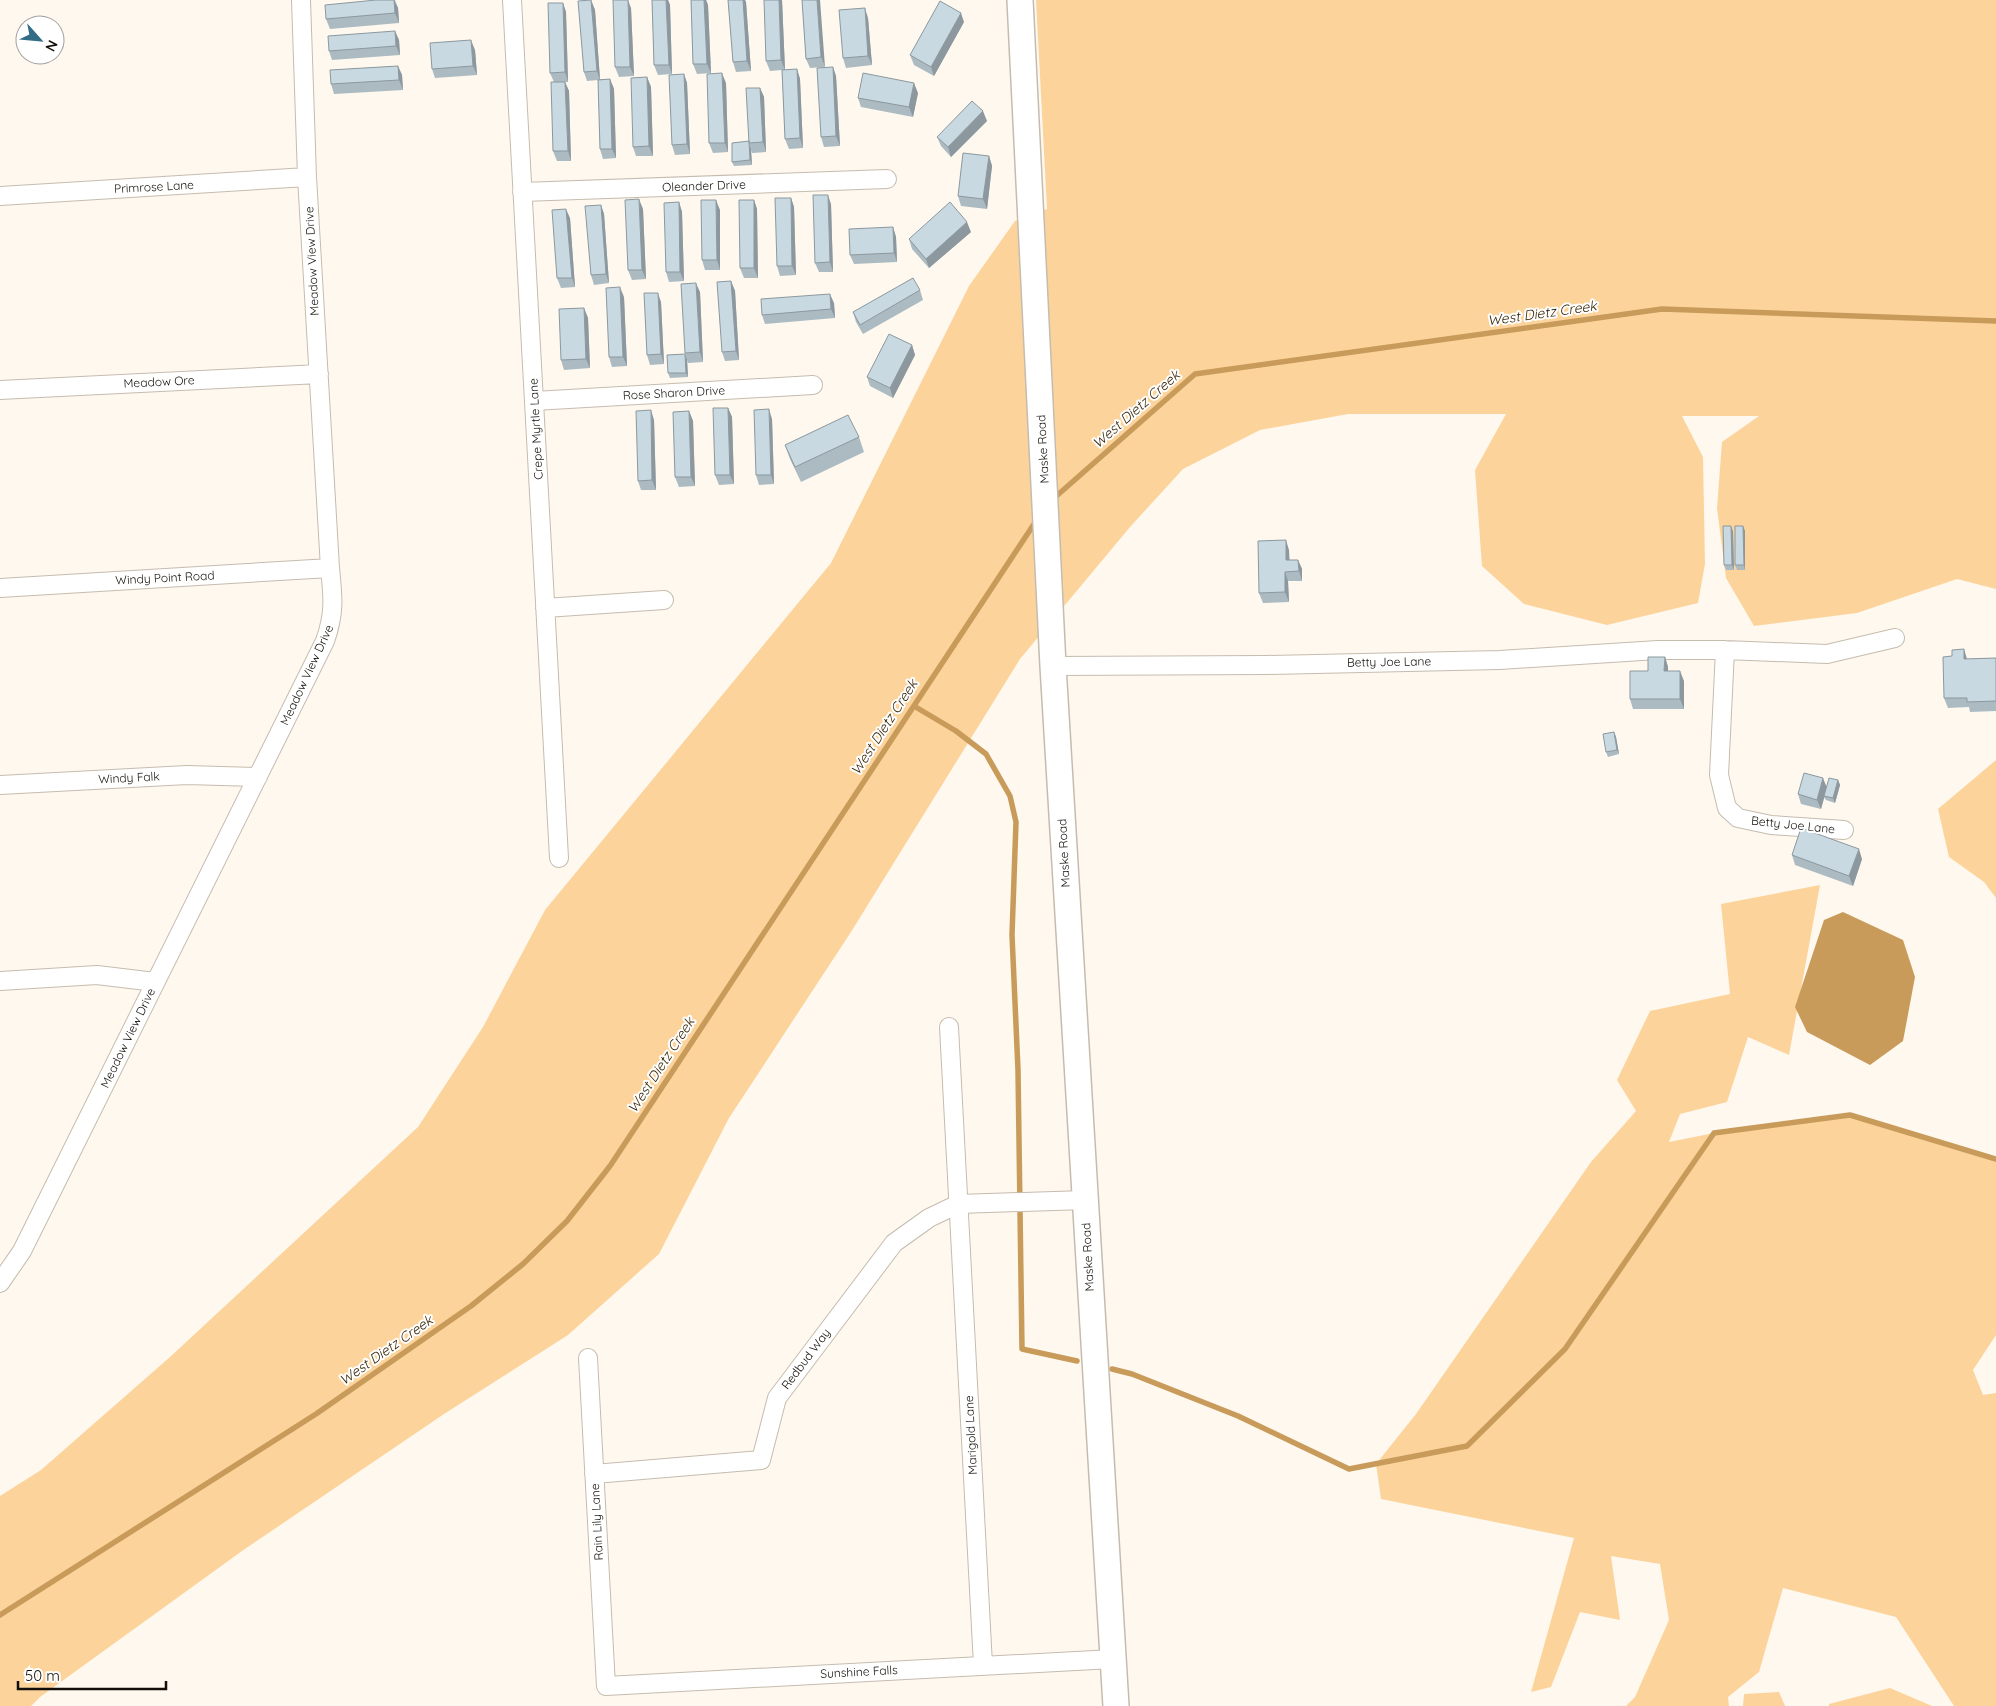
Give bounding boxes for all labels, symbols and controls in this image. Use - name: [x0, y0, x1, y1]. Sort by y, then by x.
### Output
- north arrow: [15, 15, 65, 65]
- text: N: [41, 37, 62, 55]
- street label: Primrose Lane: [114, 177, 194, 196]
- street label: Oleander Drive: [662, 177, 746, 194]
- street label: Meadow View Drive: [301, 206, 322, 316]
- water label: West Dietz Creek: [1486, 296, 1599, 330]
- water label: West Dietz Creek: [1089, 365, 1185, 452]
- street label: Meadow Ore: [123, 372, 195, 391]
- street label: Crepe Myrtle Lane: [525, 378, 546, 480]
- street label: Rose Sharon Drive: [622, 382, 726, 403]
- street label: Maske Road: [1033, 414, 1052, 484]
- street label: Windy Point Road: [115, 567, 215, 588]
- street label: Meadow View Drive: [277, 622, 337, 728]
- street label: Betty Joe Lane: [1347, 653, 1432, 670]
- water label: West Dietz Creek: [846, 675, 922, 778]
- street label: Windy Falk: [98, 768, 160, 787]
- street label: Betty Joe Lane: [1750, 813, 1836, 836]
- street label: Maske Road: [1054, 818, 1073, 888]
- street label: Meadow View Drive: [97, 985, 158, 1090]
- water label: West Dietz Creek: [623, 1013, 699, 1116]
- street label: Maske Road: [1078, 1222, 1097, 1292]
- water label: West Dietz Creek: [336, 1310, 438, 1389]
- street label: Redbud Way: [778, 1325, 833, 1392]
- street label: Marigold Lane: [961, 1395, 980, 1475]
- street label: Rain Lily Lane: [587, 1483, 606, 1561]
- scale bar: [18, 1658, 165, 1690]
- street label: Sunshine Falls: [820, 1662, 898, 1681]
- text: 50 m: [25, 1666, 60, 1685]

